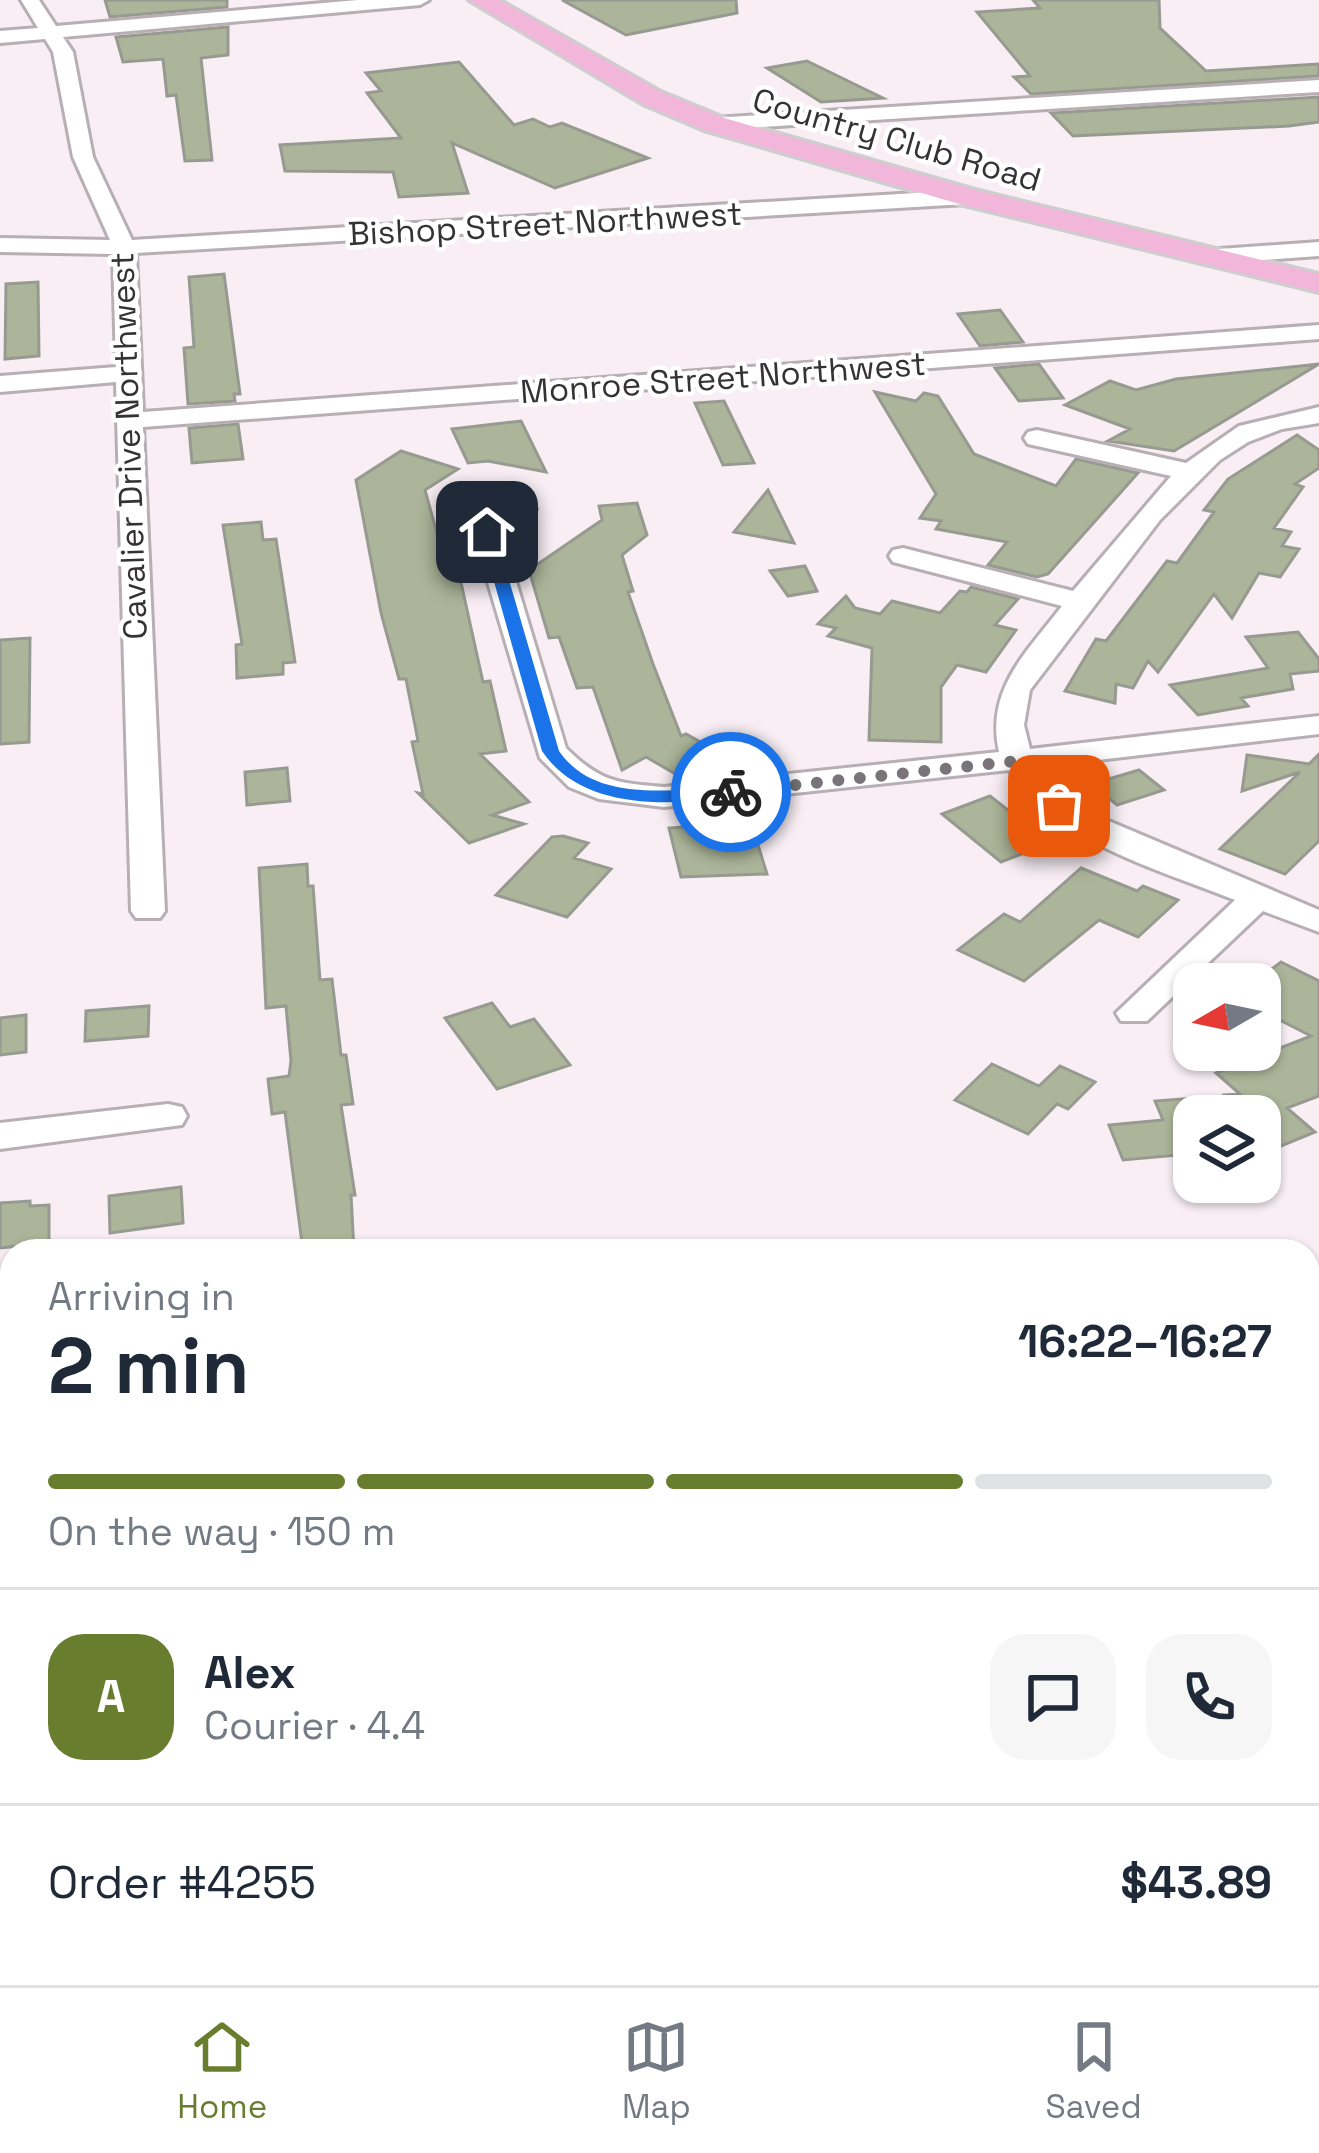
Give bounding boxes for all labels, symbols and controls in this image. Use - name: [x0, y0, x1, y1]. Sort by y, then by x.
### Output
- street label: Country Club Road: [748, 79, 1046, 201]
- street label: Bishop Street Northwest: [347, 193, 743, 255]
- street label: Cavalier Drive Northwest: [101, 252, 157, 640]
- street label: Monroe Street Northwest: [519, 343, 927, 413]
- pin: [436, 481, 538, 583]
- icon: home: [454, 499, 520, 565]
- courier: [671, 732, 791, 852]
- pin: [1008, 755, 1110, 857]
- icon: bike: [698, 759, 764, 825]
- icon: bag: [1026, 773, 1092, 839]
- north arrow: [1173, 963, 1281, 1071]
- map controls: [1173, 963, 1281, 1203]
- button: layers: [1173, 1095, 1281, 1203]
- text: Arriving in: [48, 1272, 235, 1321]
- text: 16:22–16:27: [1018, 1313, 1272, 1370]
- text: 2 min: [48, 1316, 250, 1416]
- text: On the way · 150 m: [48, 1507, 395, 1556]
- button: chat: [990, 1634, 1116, 1760]
- button: phone: [1146, 1634, 1272, 1760]
- text: Alex: [204, 1644, 296, 1701]
- text: A: [97, 1668, 125, 1725]
- text: Courier · 4.4: [204, 1701, 425, 1750]
- text: Order #4255: [48, 1854, 316, 1911]
- text: $43.89: [1121, 1854, 1272, 1911]
- tab: Home: [177, 2014, 267, 2128]
- tab: Map: [622, 2014, 691, 2128]
- tab: Saved: [1045, 2014, 1142, 2128]

